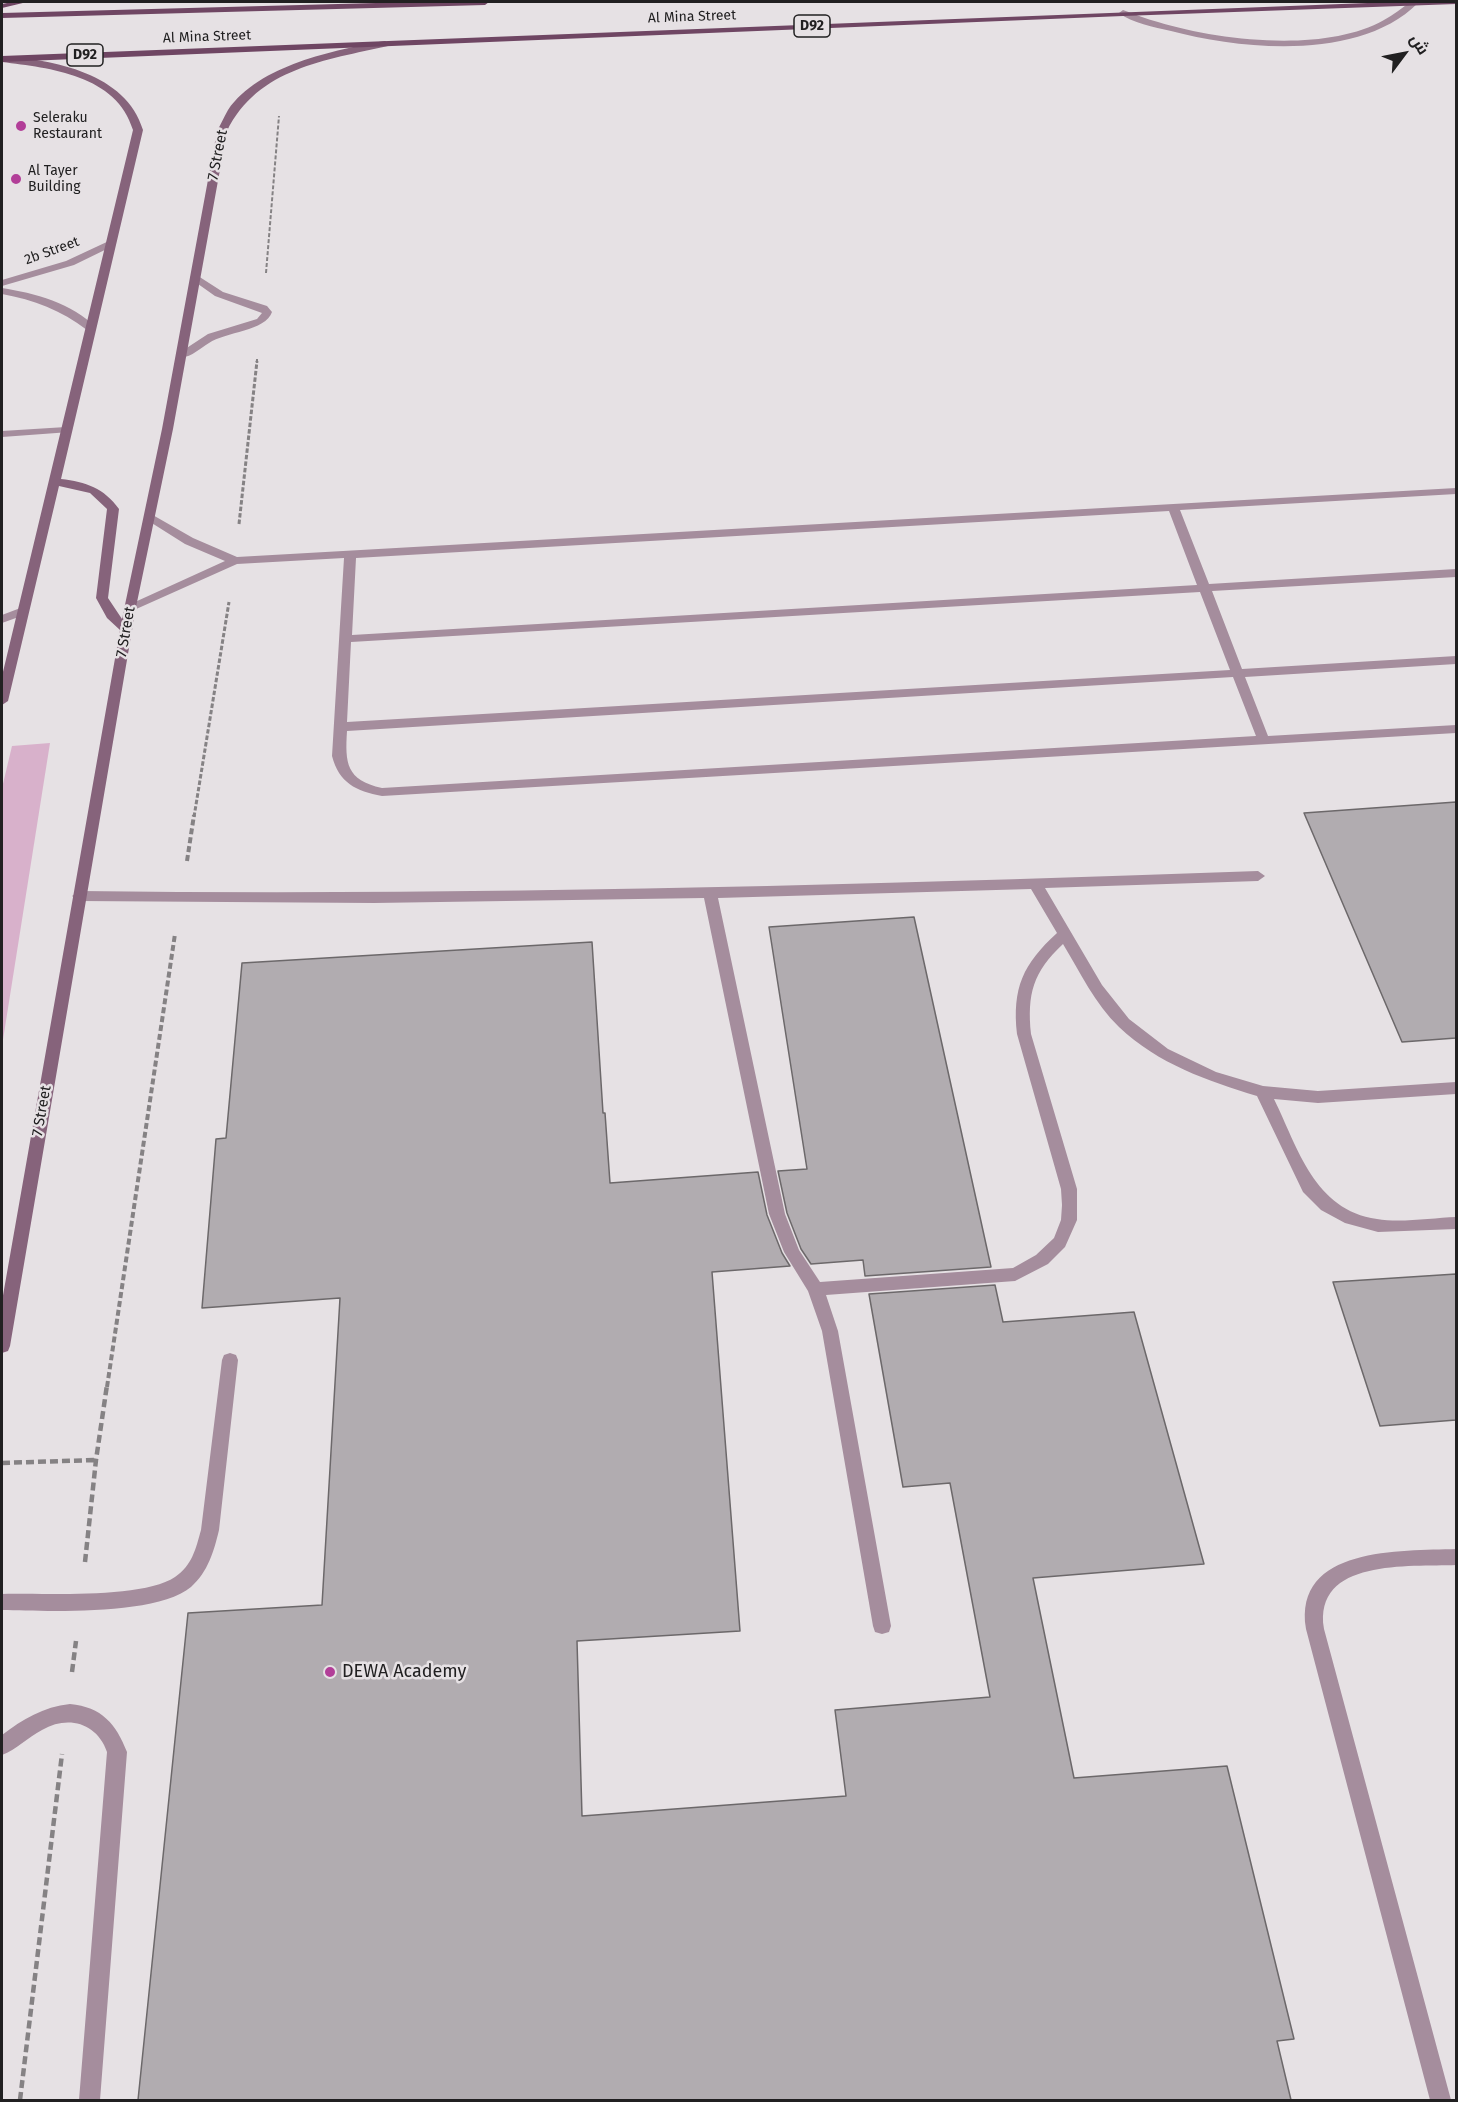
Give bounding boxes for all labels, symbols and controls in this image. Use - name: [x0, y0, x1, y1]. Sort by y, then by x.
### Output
- street label: Al Mina Street: [648, 7, 736, 27]
- road number: D92: [794, 15, 830, 37]
- north arrow: [1374, 24, 1434, 84]
- street label: Al Mina Street: [163, 27, 251, 47]
- text: ش: [1406, 30, 1433, 58]
- road number: D92: [67, 44, 103, 66]
- place label: Seleraku Restaurant: [33, 110, 102, 142]
- marker: Seleraku Restaurant: [14, 119, 28, 133]
- street label: 7 Street: [204, 128, 232, 182]
- place label: Al Tayer Building: [28, 163, 80, 196]
- marker: Al Tayer Building: [9, 172, 23, 186]
- street label: 2b Street: [22, 233, 82, 269]
- street label: 7 Street: [113, 605, 139, 659]
- street label: 7 Street: [29, 1084, 55, 1138]
- place label: DEWA Academy: [342, 1661, 466, 1683]
- marker: DEWA Academy: [323, 1665, 337, 1679]

